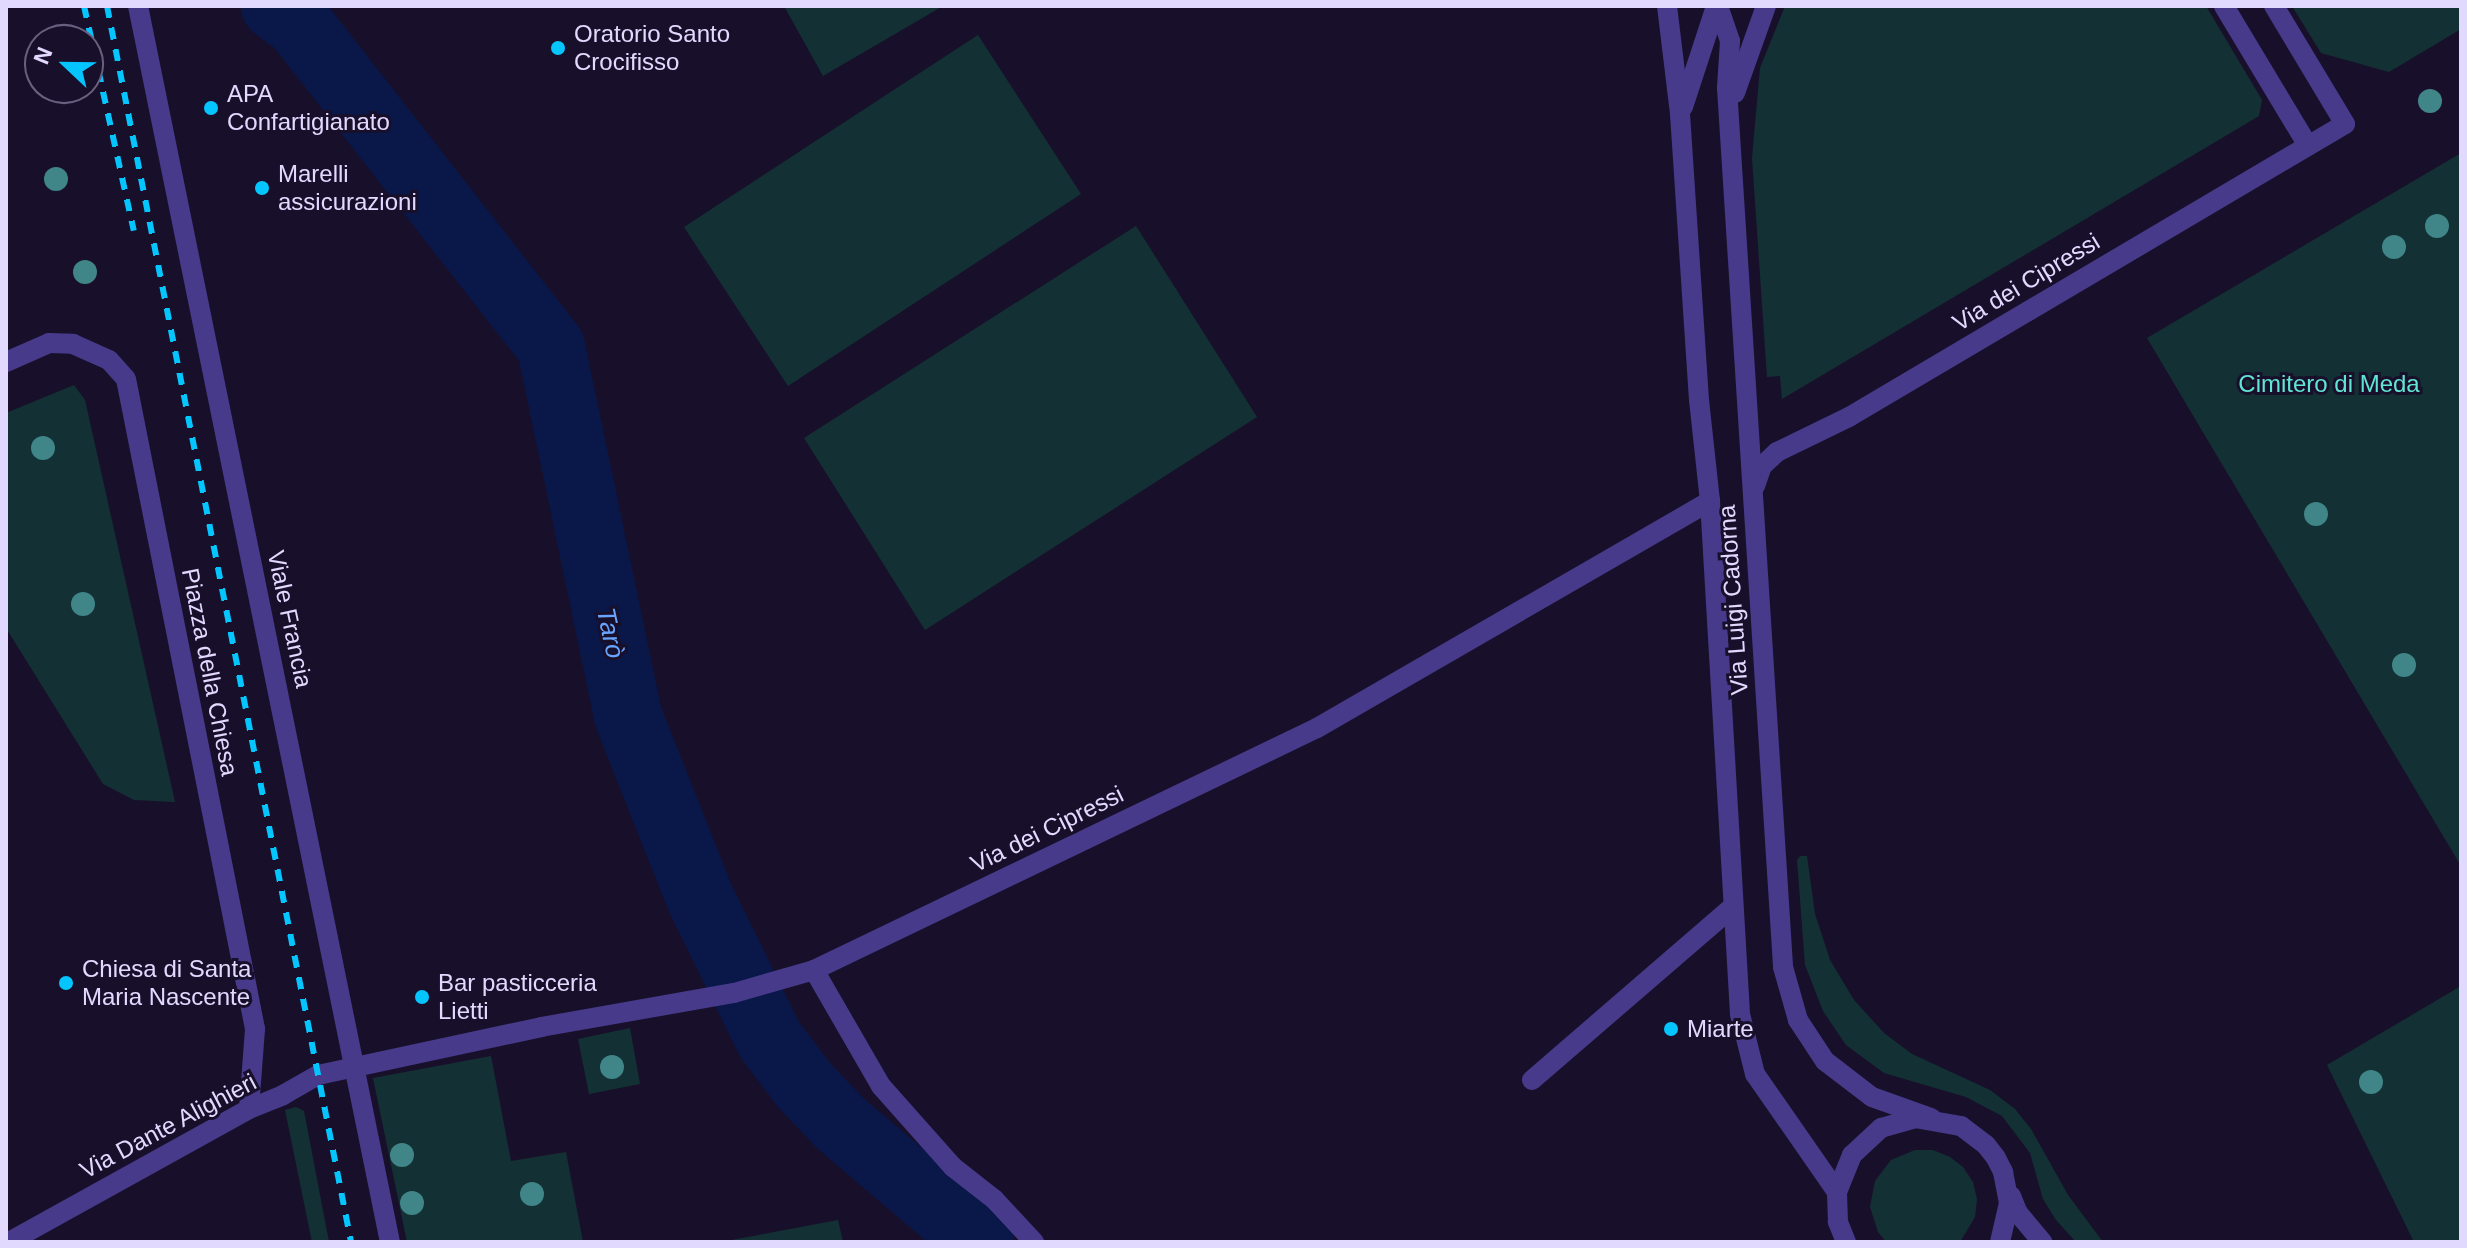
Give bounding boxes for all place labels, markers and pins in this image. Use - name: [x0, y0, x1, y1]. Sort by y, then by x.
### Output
- place label: Oratorio Santo Crocifisso: [574, 20, 730, 76]
- marker: Oratorio Santo Crocifisso: [549, 39, 567, 57]
- place label: APA Confartigianato: [227, 80, 390, 136]
- marker: APA Confartigianato: [202, 99, 220, 117]
- place label: Marelli assicurazioni: [278, 160, 417, 216]
- marker: Marelli assicurazioni: [253, 179, 271, 197]
- place label: Chiesa di Santa Maria Nascente: [82, 955, 251, 1011]
- place label: Bar pasticceria Lietti: [438, 969, 597, 1025]
- marker: Chiesa di Santa Maria Nascente: [57, 974, 75, 992]
- marker: Bar pasticceria Lietti: [413, 988, 431, 1006]
- place label: Miarte: [1687, 1015, 1754, 1043]
- marker: Miarte: [1662, 1020, 1680, 1038]

